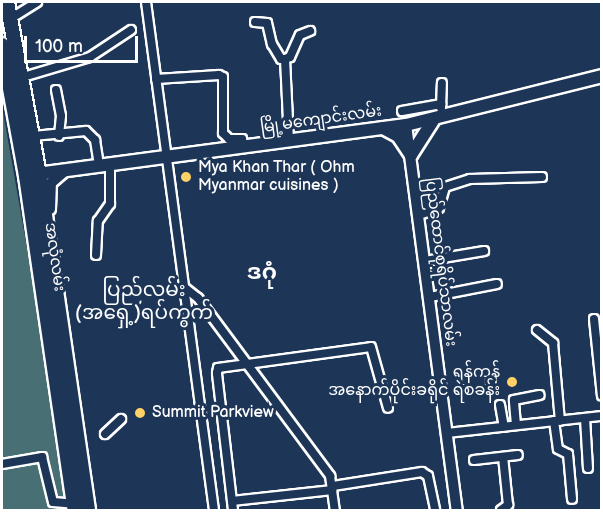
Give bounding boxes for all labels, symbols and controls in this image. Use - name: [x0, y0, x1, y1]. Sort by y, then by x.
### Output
- scale bar: [27, 24, 141, 62]
- text: 100 m: [35, 36, 83, 57]
- street label: မြို့မကျောင်းလမ်း: [259, 102, 383, 138]
- place label: Mya Khan Thar ( Ohm Myanmar cuisines ): [198, 158, 355, 196]
- marker: Mya Khan Thar ( Ohm Myanmar cuisines ): [179, 170, 193, 184]
- street label: ပြည်ထောင်စုရိပ်သာလမ်း: [420, 176, 460, 348]
- street label: အလုံလမ်း: [40, 221, 68, 293]
- district label: ဒဂုံ: [247, 260, 277, 286]
- district label: ပြည်လမ်း (အရှေ့)ရပ်ကွက်: [75, 279, 213, 326]
- place label: ရန်ကုန် အနောက်ပိုင်းခရိုင် ရဲစခန်း: [328, 363, 500, 401]
- marker: ရန်ကုန် အနောက်ပိုင်းခရိုင် ရဲစခန်း: [505, 375, 519, 389]
- place label: Summit Parkview: [152, 403, 274, 423]
- marker: Summit Parkview: [133, 406, 147, 420]

